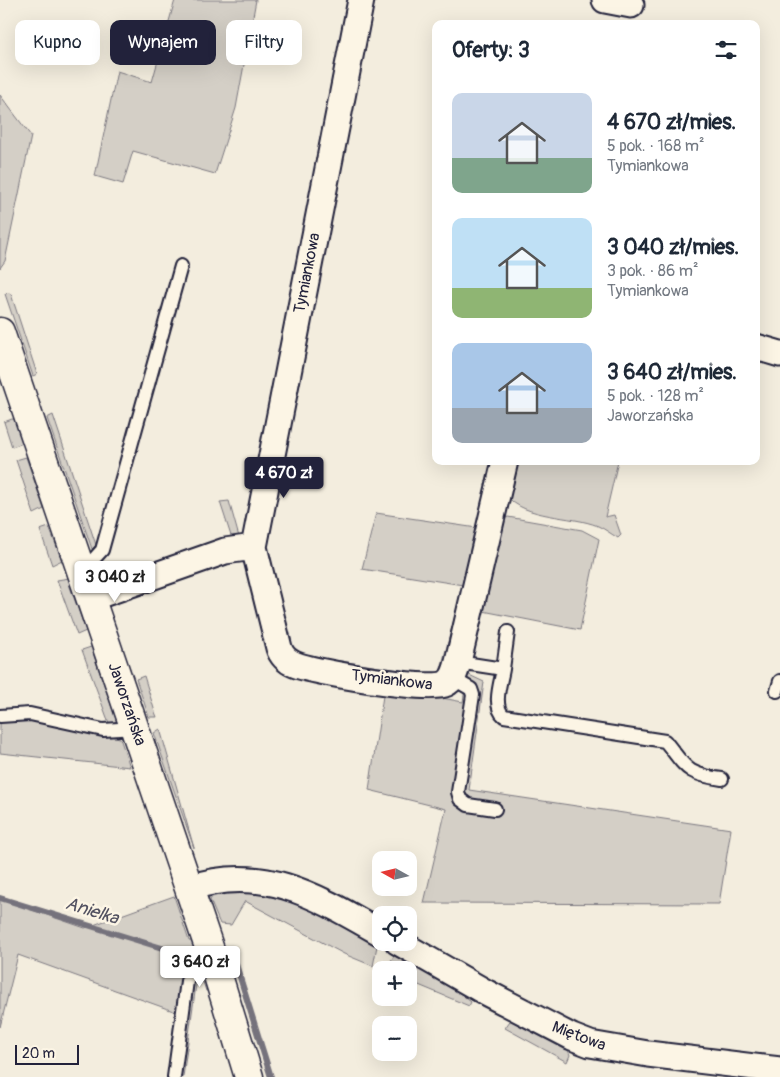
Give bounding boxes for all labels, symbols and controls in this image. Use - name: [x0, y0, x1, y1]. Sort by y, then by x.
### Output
- chip: Kupno: [15, 20, 100, 65]
- chip: Wynajem: [110, 20, 216, 65]
- chip: Filtry: [226, 20, 302, 65]
- icon: filters: [712, 36, 740, 64]
- text: Oferty: 3: [452, 37, 530, 64]
- text: 4 670 zł/mies.: [607, 109, 736, 136]
- icon: home: [492, 113, 552, 173]
- text: 5 pok. · 168 m²: [607, 136, 704, 156]
- text: Tymiankowa: [607, 156, 689, 176]
- street label: Tymiankowa: [289, 231, 325, 315]
- text: 3 040 zł/mies.: [607, 234, 739, 261]
- icon: home: [492, 238, 552, 298]
- text: 3 pok. · 86 m²: [607, 261, 698, 281]
- text: Tymiankowa: [607, 281, 689, 301]
- text: 3 640 zł/mies.: [607, 359, 737, 386]
- icon: home: [492, 363, 552, 423]
- text: 5 pok. · 128 m²: [607, 386, 704, 406]
- text: Jaworzańska: [607, 406, 693, 426]
- pin: 4 670 zł: [232, 456, 336, 499]
- text: 4 670 zł: [255, 463, 313, 483]
- pin: 3 040 zł: [63, 560, 167, 603]
- text: 3 040 zł: [85, 567, 145, 587]
- street label: Jaworzańska: [103, 660, 151, 748]
- street label: Tymiankowa: [350, 665, 434, 695]
- north arrow: [372, 851, 418, 896]
- map controls: [372, 851, 417, 1061]
- water label: Anielka: [63, 892, 123, 930]
- button: locate: [372, 906, 417, 951]
- pin: 3 640 zł: [148, 946, 252, 988]
- text: 3 640 zł: [171, 952, 229, 972]
- button: +: [372, 961, 417, 1006]
- button: −: [372, 1016, 417, 1061]
- street label: Miętowa: [549, 1017, 609, 1055]
- scale bar: [15, 1042, 79, 1065]
- text: 20 m: [22, 1045, 55, 1062]

